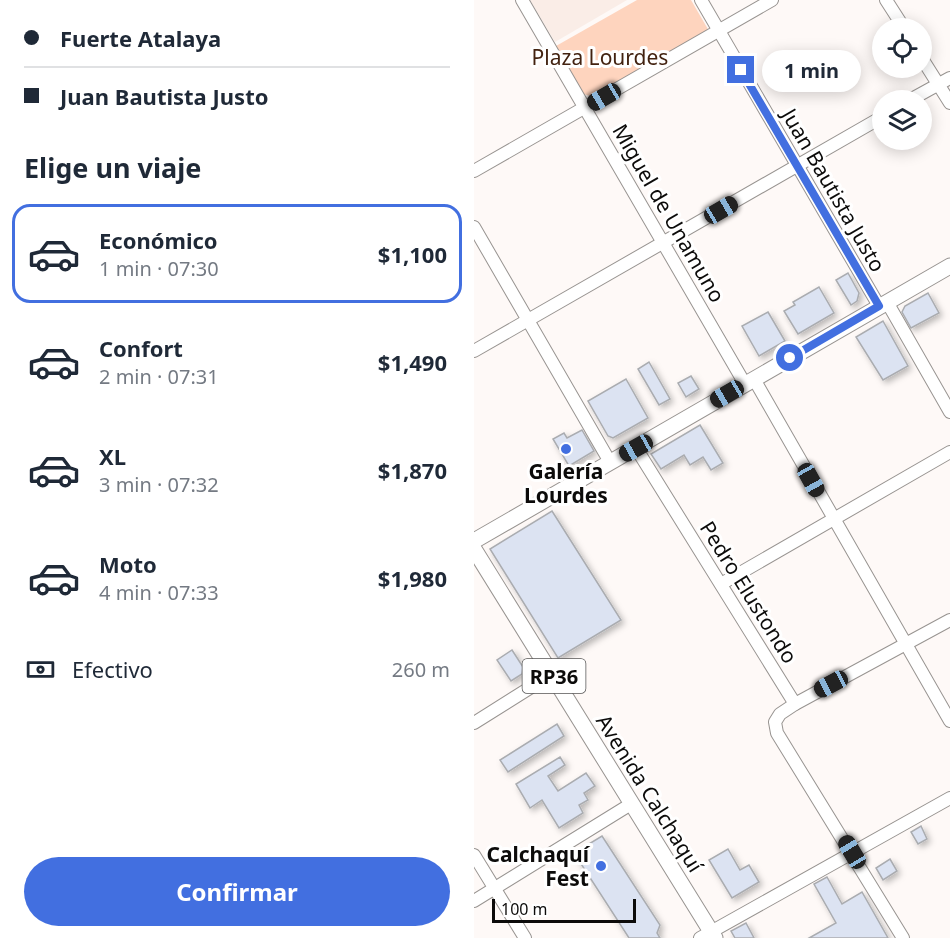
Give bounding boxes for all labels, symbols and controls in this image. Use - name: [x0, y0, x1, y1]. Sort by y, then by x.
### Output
- map controls: [872, 18, 932, 150]
- button: locate: [872, 18, 932, 78]
- text: Fuerte Atalaya: [60, 23, 221, 53]
- park label: Plaza Lourdes: [532, 43, 668, 71]
- callout: 1 min: [762, 49, 861, 91]
- route end: [727, 56, 754, 83]
- text: 1 min: [784, 57, 839, 84]
- car: [584, 80, 624, 114]
- text: Juan Bautista Justo: [60, 81, 268, 111]
- button: layers: [872, 90, 932, 150]
- street label: Juan Bautista Justo: [775, 101, 892, 277]
- street label: Miguel de Unamuno: [606, 119, 732, 307]
- text: Elige un viaje: [24, 149, 201, 186]
- car: [701, 193, 741, 227]
- text: Económico: [99, 225, 218, 255]
- icon: car: [27, 227, 81, 281]
- text: $1,100: [378, 239, 447, 269]
- text: 1 min · 07:30: [99, 255, 219, 282]
- text: Confort: [99, 333, 183, 363]
- icon: car: [27, 335, 81, 389]
- route start: [776, 344, 803, 371]
- text: $1,490: [378, 347, 447, 377]
- text: 2 min · 07:31: [99, 363, 219, 390]
- car: [707, 377, 747, 411]
- car: [616, 431, 656, 465]
- text: XL: [99, 441, 126, 471]
- marker: Galería Lourdes: [559, 442, 573, 456]
- icon: car: [27, 443, 81, 497]
- text: $1,870: [378, 455, 447, 485]
- place label: Galería Lourdes: [524, 457, 608, 509]
- car: [794, 460, 828, 500]
- text: 3 min · 07:32: [99, 471, 219, 498]
- street label: Pedro Elustondo: [694, 516, 804, 668]
- text: Moto: [99, 549, 157, 579]
- icon: car: [27, 551, 81, 605]
- text: $1,980: [378, 563, 447, 593]
- text: 4 min · 07:33: [99, 579, 219, 606]
- icon: cash: [24, 653, 57, 686]
- text: Efectivo: [72, 654, 153, 684]
- text: 260 m: [392, 656, 450, 683]
- road number: RP36: [522, 659, 586, 693]
- car: [811, 668, 851, 700]
- street label: Avenida Calchaquí: [590, 709, 710, 878]
- car: [835, 832, 869, 872]
- place label: Calchaquí Fest: [486, 840, 591, 892]
- button: Confirmar: [24, 857, 450, 926]
- marker: Calchaquí Fest: [594, 859, 608, 873]
- scale bar: [492, 896, 636, 924]
- text: 100 m: [501, 898, 548, 920]

